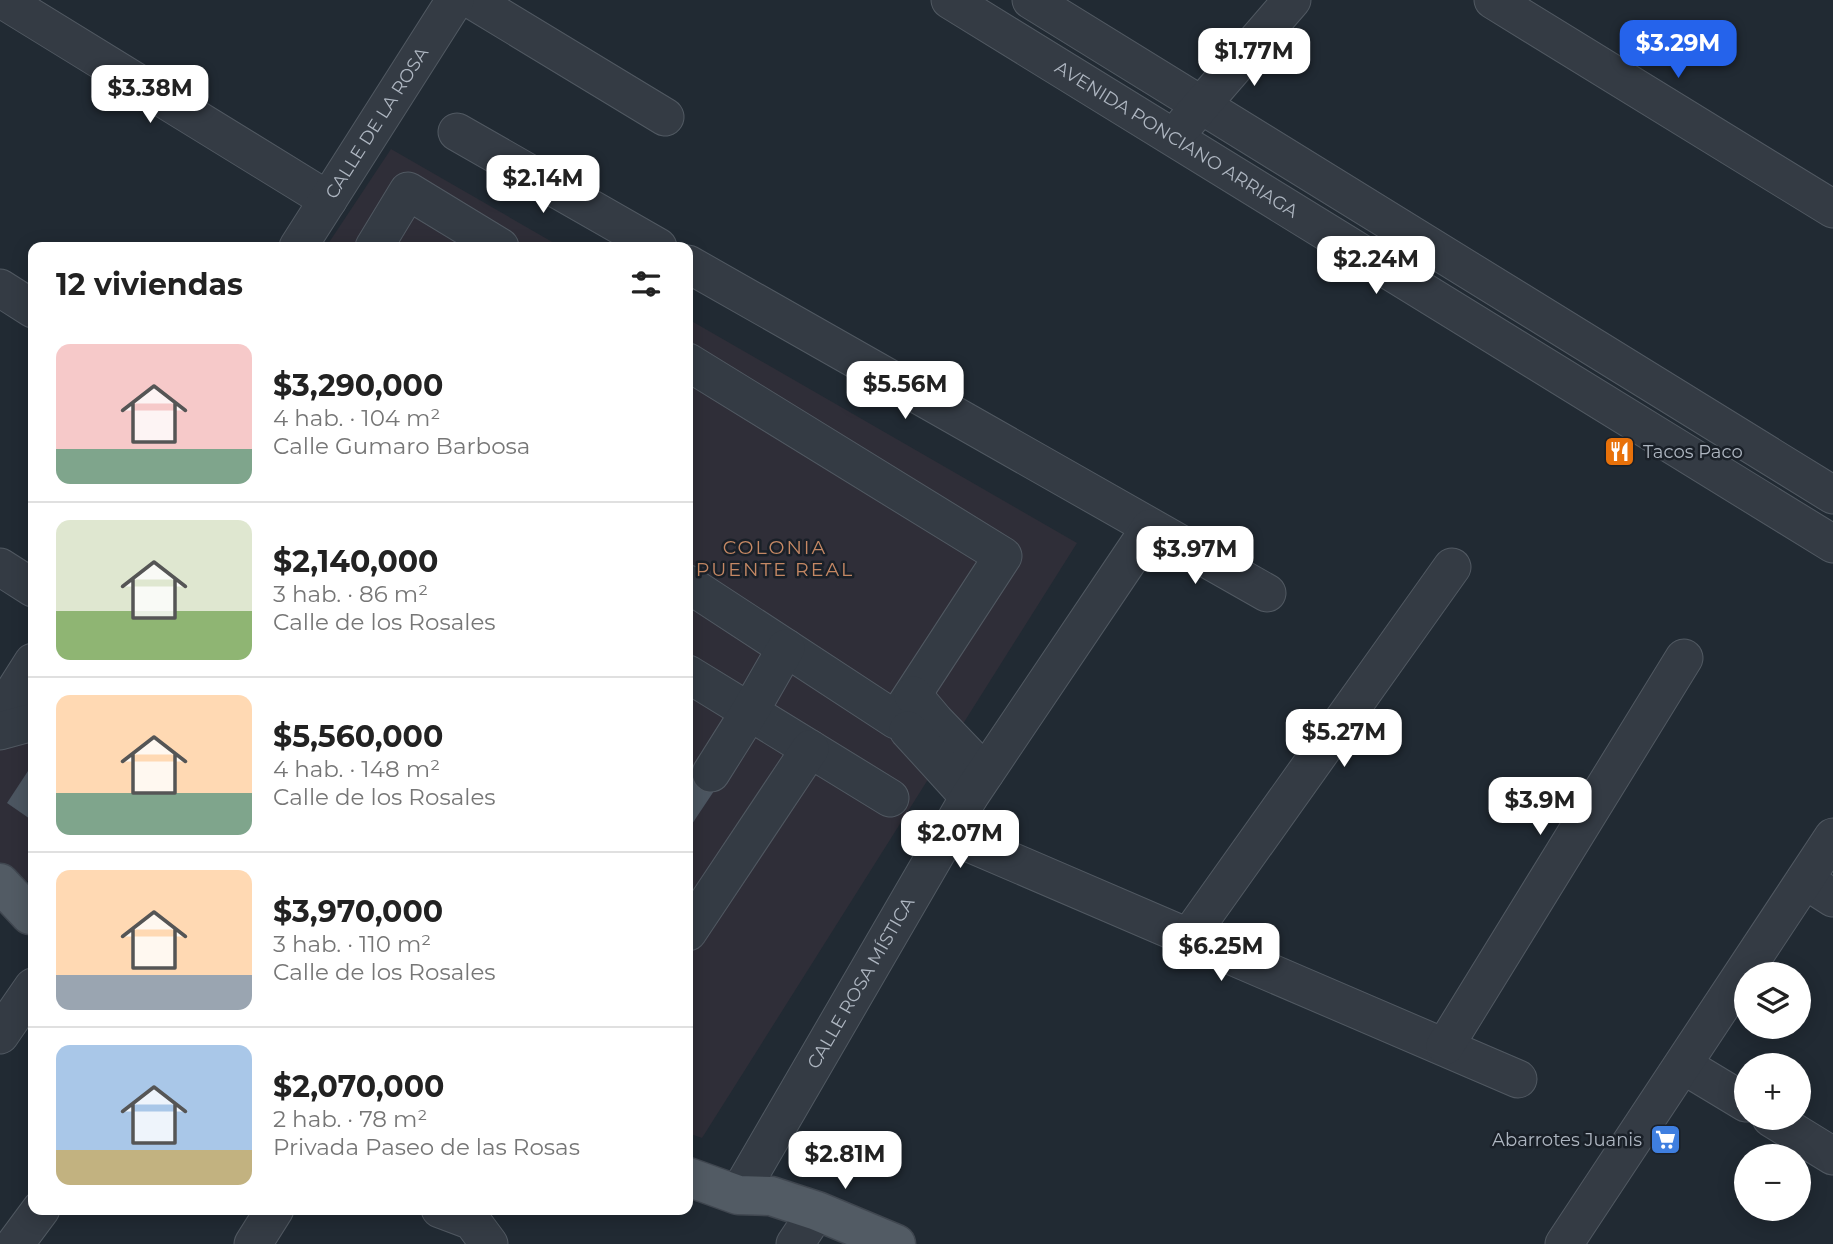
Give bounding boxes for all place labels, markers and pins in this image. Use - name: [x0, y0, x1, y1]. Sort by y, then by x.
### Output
- pin: $3.29M: [1621, 20, 1735, 80]
- pin: $1.77M: [1197, 28, 1311, 88]
- pin: $3.38M: [93, 66, 207, 125]
- pin: $2.14M: [486, 156, 600, 215]
- pin: $2.24M: [1319, 236, 1433, 296]
- pin: $5.56M: [848, 362, 962, 421]
- restaurant icon: Tacos Paco: [1603, 435, 1637, 469]
- place label: Tacos Paco: [1643, 441, 1743, 463]
- pin: $3.97M: [1138, 526, 1252, 586]
- pin: $5.27M: [1287, 710, 1401, 769]
- pin: $3.9M: [1491, 778, 1589, 837]
- pin: $2.07M: [903, 810, 1017, 870]
- pin: $6.25M: [1164, 923, 1278, 983]
- supermarket icon: Abarrotes Juanis: [1648, 1123, 1682, 1157]
- place label: Abarrotes Juanis: [1492, 1129, 1642, 1151]
- pin: $2.81M: [788, 1132, 902, 1191]

